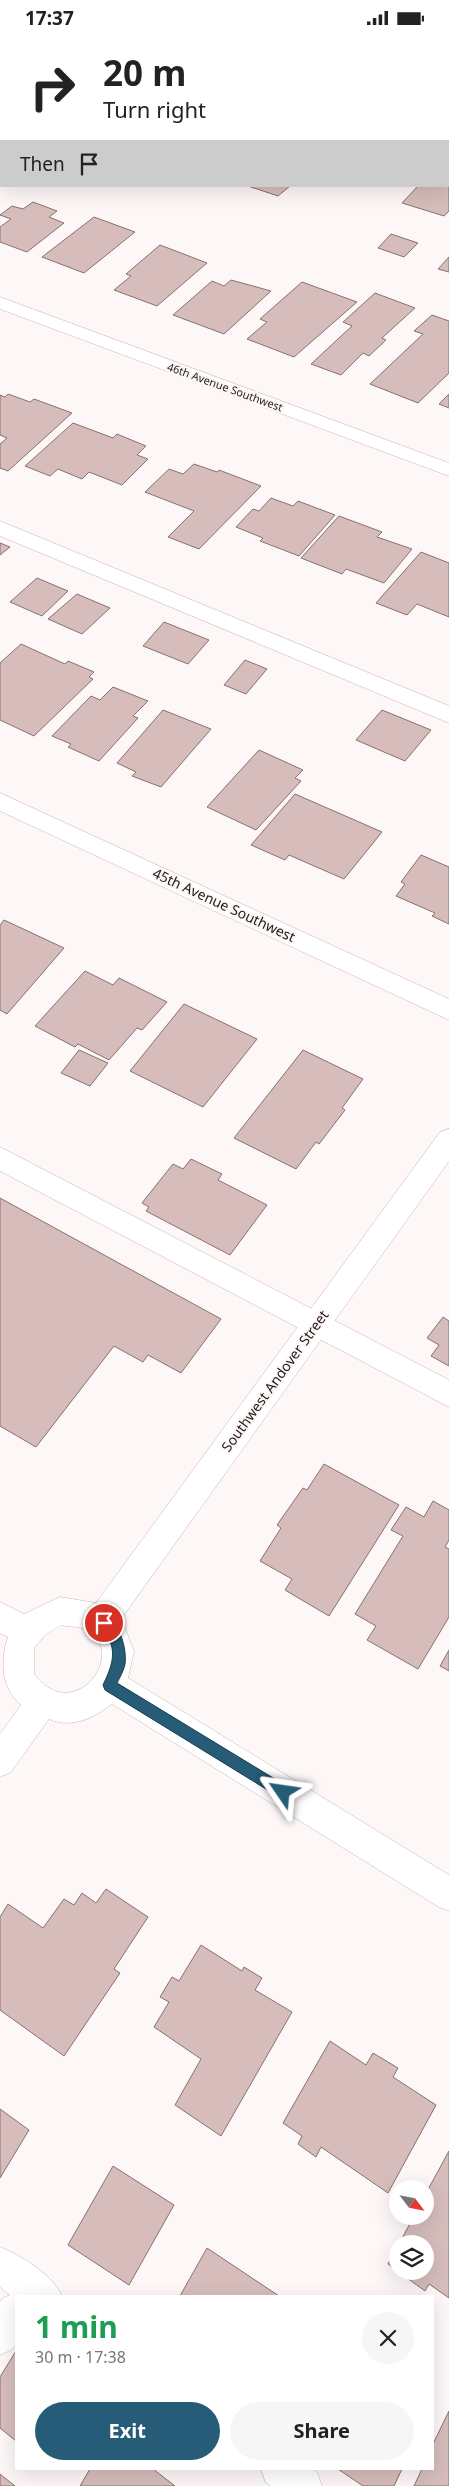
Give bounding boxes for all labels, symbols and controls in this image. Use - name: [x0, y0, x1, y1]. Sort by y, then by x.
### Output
- text: 17:37: [25, 5, 74, 31]
- text: 20 m: [103, 49, 186, 96]
- icon: right: [20, 55, 85, 120]
- text: Turn right: [103, 94, 206, 124]
- icon: arrive: [75, 150, 103, 178]
- text: Then: [20, 151, 65, 177]
- street label: 46th Avenue Southwest: [165, 359, 285, 414]
- street label: 45th Avenue Southwest: [150, 863, 299, 946]
- street label: Southwest Andover Street: [217, 1306, 332, 1455]
- pin: [83, 1602, 125, 1644]
- icon: arrive: [90, 1609, 118, 1637]
- position arrow: [256, 1765, 308, 1817]
- north arrow: [389, 2180, 434, 2225]
- map controls: [389, 2180, 434, 2280]
- button: layers: [389, 2235, 434, 2280]
- text: 1 min: [35, 2306, 118, 2347]
- button: close: [362, 2312, 414, 2364]
- text: 30 m · 17:38: [35, 2346, 126, 2368]
- button: Exit: [35, 2402, 220, 2460]
- button: Share: [230, 2402, 414, 2460]

